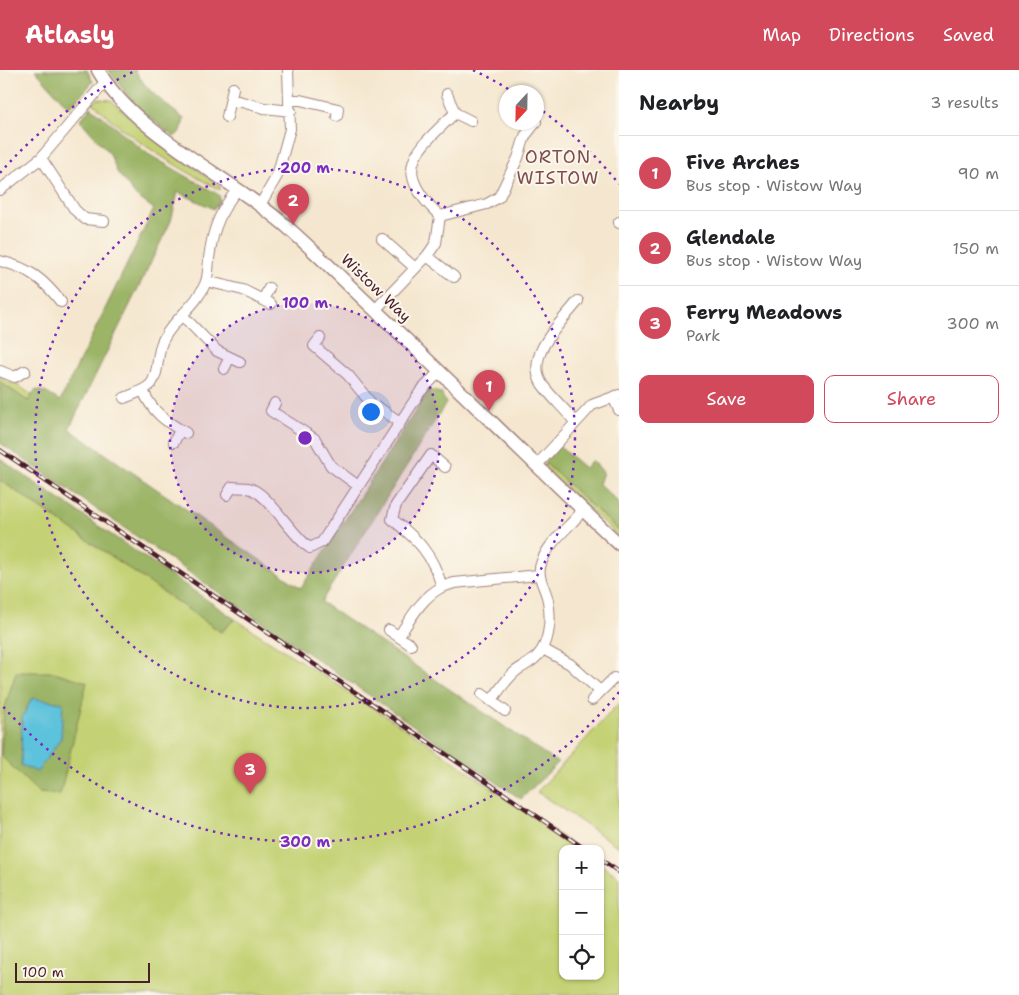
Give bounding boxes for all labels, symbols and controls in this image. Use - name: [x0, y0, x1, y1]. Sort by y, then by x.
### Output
- text: Atlasly: [25, 19, 115, 51]
- text: Map: [763, 23, 801, 47]
- text: Directions: [829, 23, 915, 47]
- text: Saved: [943, 23, 994, 47]
- north arrow: [499, 85, 544, 130]
- text: Nearby: [639, 89, 719, 117]
- text: 3 results: [930, 92, 999, 113]
- district label: ORTON WISTOW: [517, 145, 599, 190]
- text: Five Arches: [686, 150, 800, 175]
- text: 200 m: [280, 158, 330, 178]
- text: 1: [651, 163, 659, 184]
- text: 90 m: [958, 163, 999, 184]
- text: Bus stop · Wistow Way: [686, 175, 862, 196]
- pin: 2: [277, 184, 309, 225]
- text: Glendale: [686, 225, 775, 250]
- text: 2: [649, 238, 661, 259]
- text: 150 m: [952, 238, 999, 259]
- street label: Wistow Way: [337, 250, 415, 326]
- text: Bus stop · Wistow Way: [686, 250, 862, 271]
- text: 100 m: [282, 293, 328, 313]
- text: Ferry Meadows: [686, 300, 842, 325]
- text: 3: [649, 313, 661, 334]
- text: 300 m: [947, 313, 999, 334]
- text: Park: [686, 325, 720, 346]
- pin: 1: [473, 370, 505, 411]
- button: Save: [639, 375, 814, 423]
- button: Share: [824, 375, 999, 423]
- your location: [358, 399, 384, 425]
- centre of rings: [296, 429, 314, 447]
- pin: 3: [234, 753, 266, 794]
- text: 300 m: [280, 832, 330, 852]
- map controls: [559, 845, 604, 980]
- button: +: [559, 845, 604, 890]
- button: −: [559, 890, 604, 935]
- button: locate: [559, 935, 604, 980]
- scale bar: [15, 960, 150, 983]
- text: 100 m: [22, 963, 64, 981]

